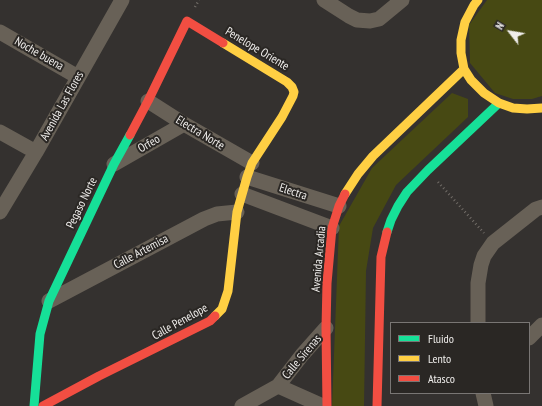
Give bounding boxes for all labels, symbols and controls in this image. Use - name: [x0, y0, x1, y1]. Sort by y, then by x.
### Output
- north arrow: [490, 12, 530, 52]
- text: N: [492, 20, 507, 32]
- street label: Penelope Oriente: [223, 24, 291, 74]
- street label: Noche buena: [12, 34, 66, 74]
- street label: Avenida Las Flores: [37, 69, 87, 143]
- street label: Electra Norte: [173, 113, 227, 153]
- street label: Orfeo: [135, 132, 163, 156]
- street label: Pegaso Norte: [63, 175, 101, 231]
- street label: Electra: [277, 181, 309, 203]
- street label: Avenida Arcadia: [309, 226, 329, 292]
- street label: Calle Artemisa: [111, 232, 171, 272]
- street label: Calle Penelope: [150, 301, 210, 343]
- legend: [390, 322, 530, 394]
- text: Fluido: [428, 331, 454, 346]
- street label: Calle Sirenas: [279, 332, 325, 382]
- text: Lento: [428, 351, 451, 366]
- text: Atasco: [428, 371, 455, 386]

